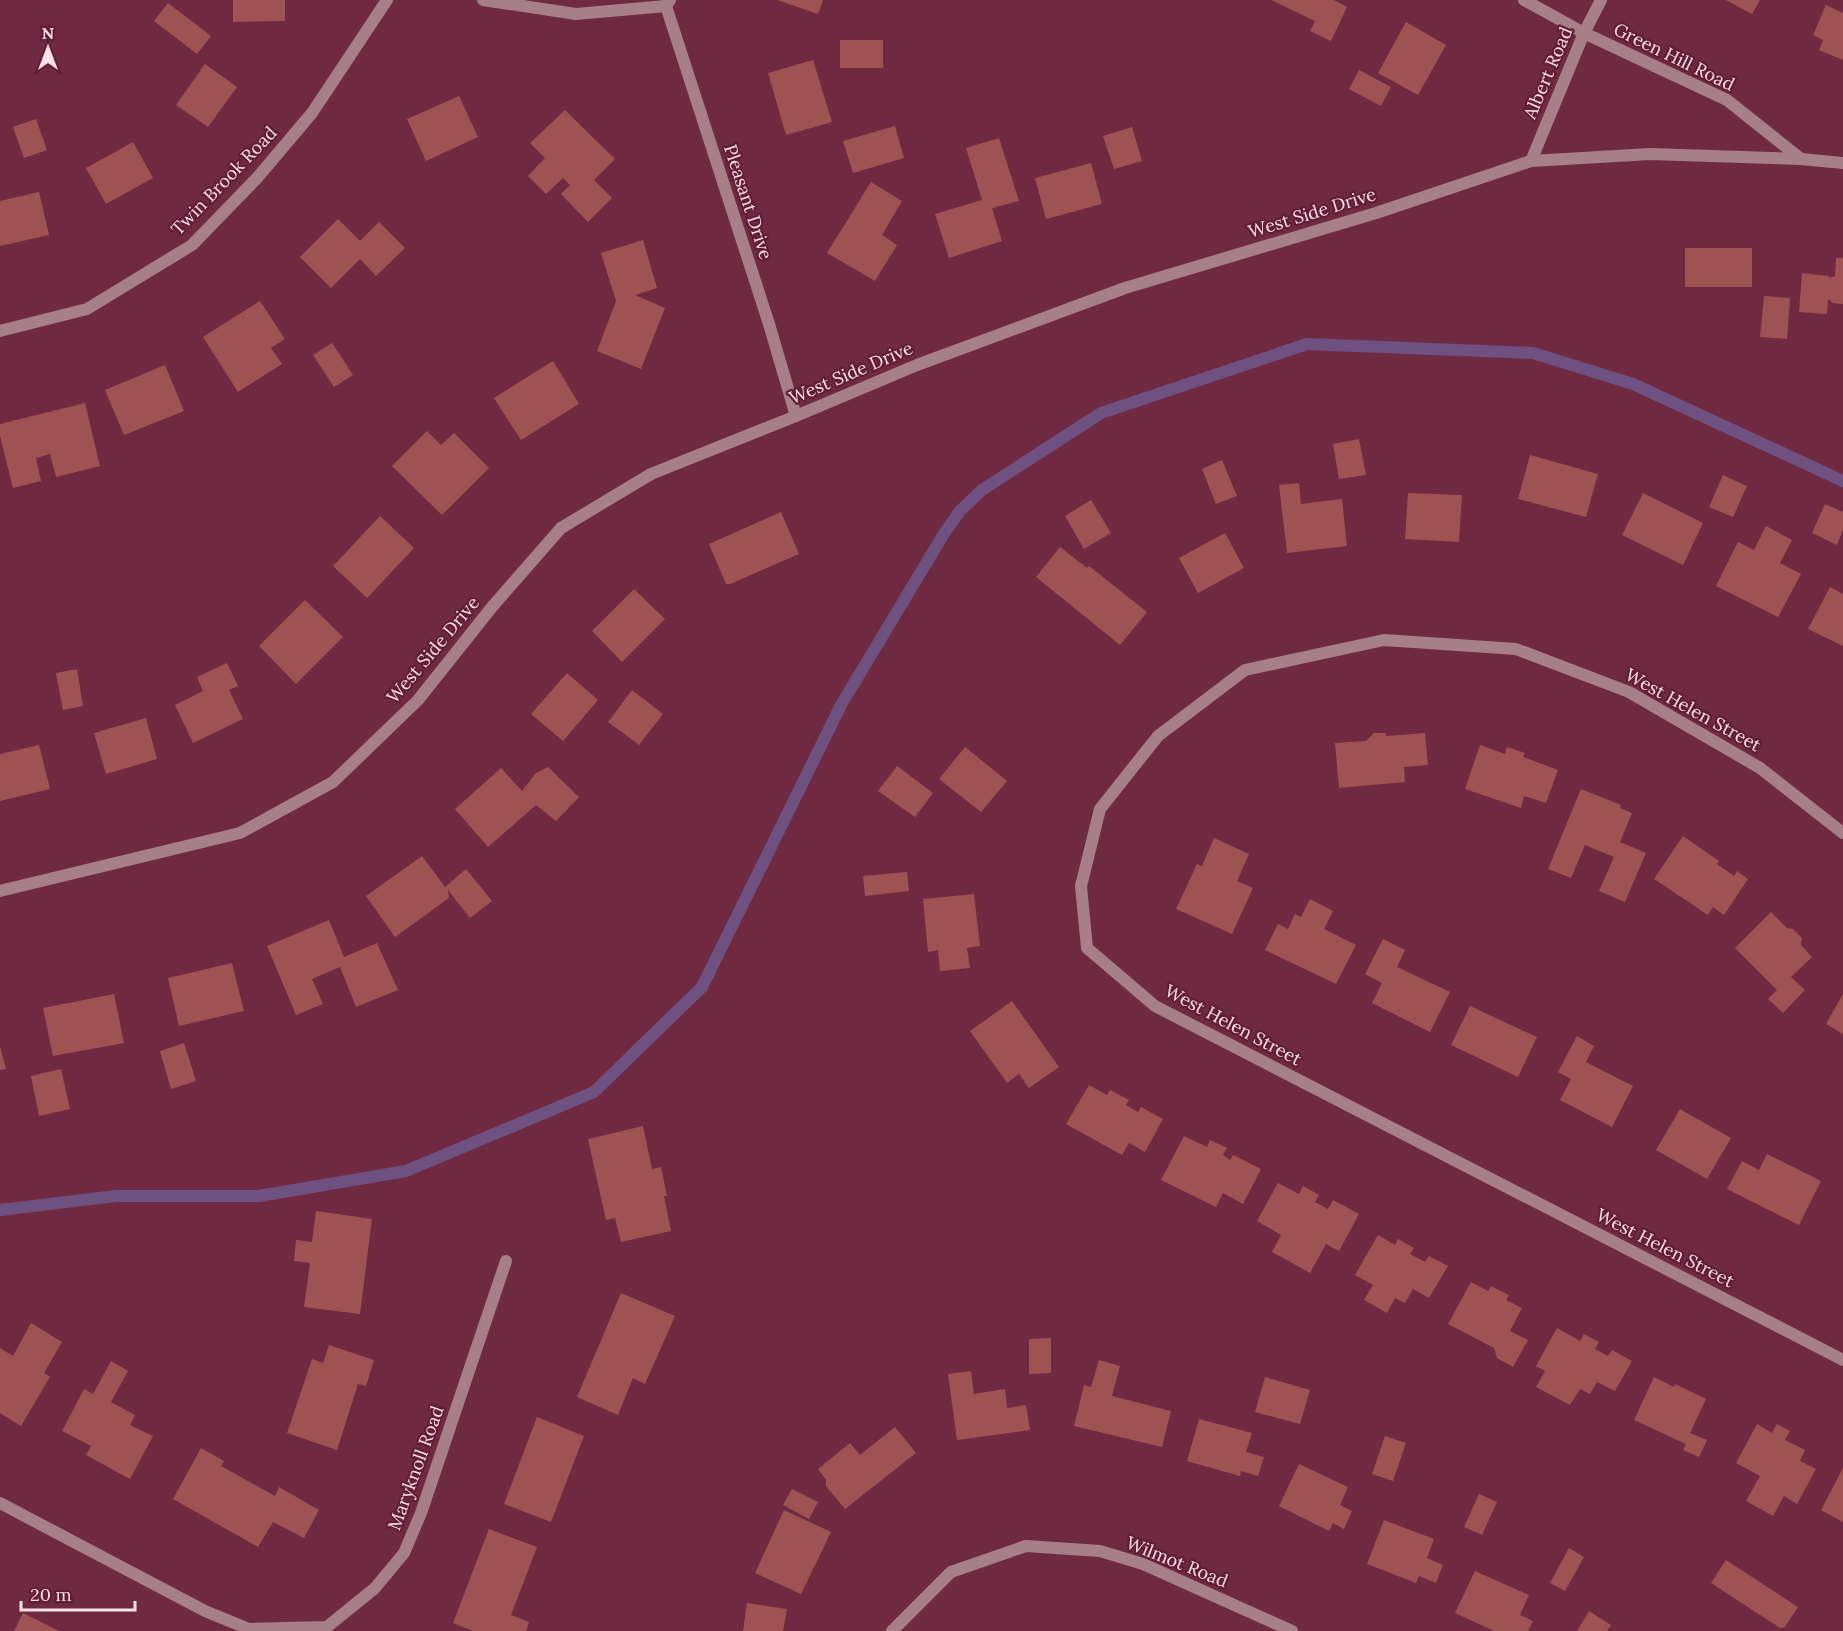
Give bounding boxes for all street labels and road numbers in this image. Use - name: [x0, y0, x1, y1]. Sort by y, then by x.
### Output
- street label: Green Hill Road: [1610, 17, 1739, 96]
- street label: Albert Road: [1517, 23, 1577, 123]
- street label: Twin Brook Road: [166, 121, 282, 240]
- street label: Pleasant Drive: [719, 141, 778, 263]
- street label: West Side Drive: [1245, 182, 1379, 243]
- street label: West Side Drive: [785, 336, 916, 409]
- street label: West Side Drive: [381, 591, 484, 708]
- street label: West Helen Street: [1621, 663, 1765, 756]
- street label: West Helen Street: [1161, 979, 1306, 1070]
- street label: West Helen Street: [1592, 1203, 1738, 1292]
- street label: Maryknoll Road: [382, 1402, 449, 1533]
- street label: Wilmot Road: [1123, 1531, 1232, 1592]

